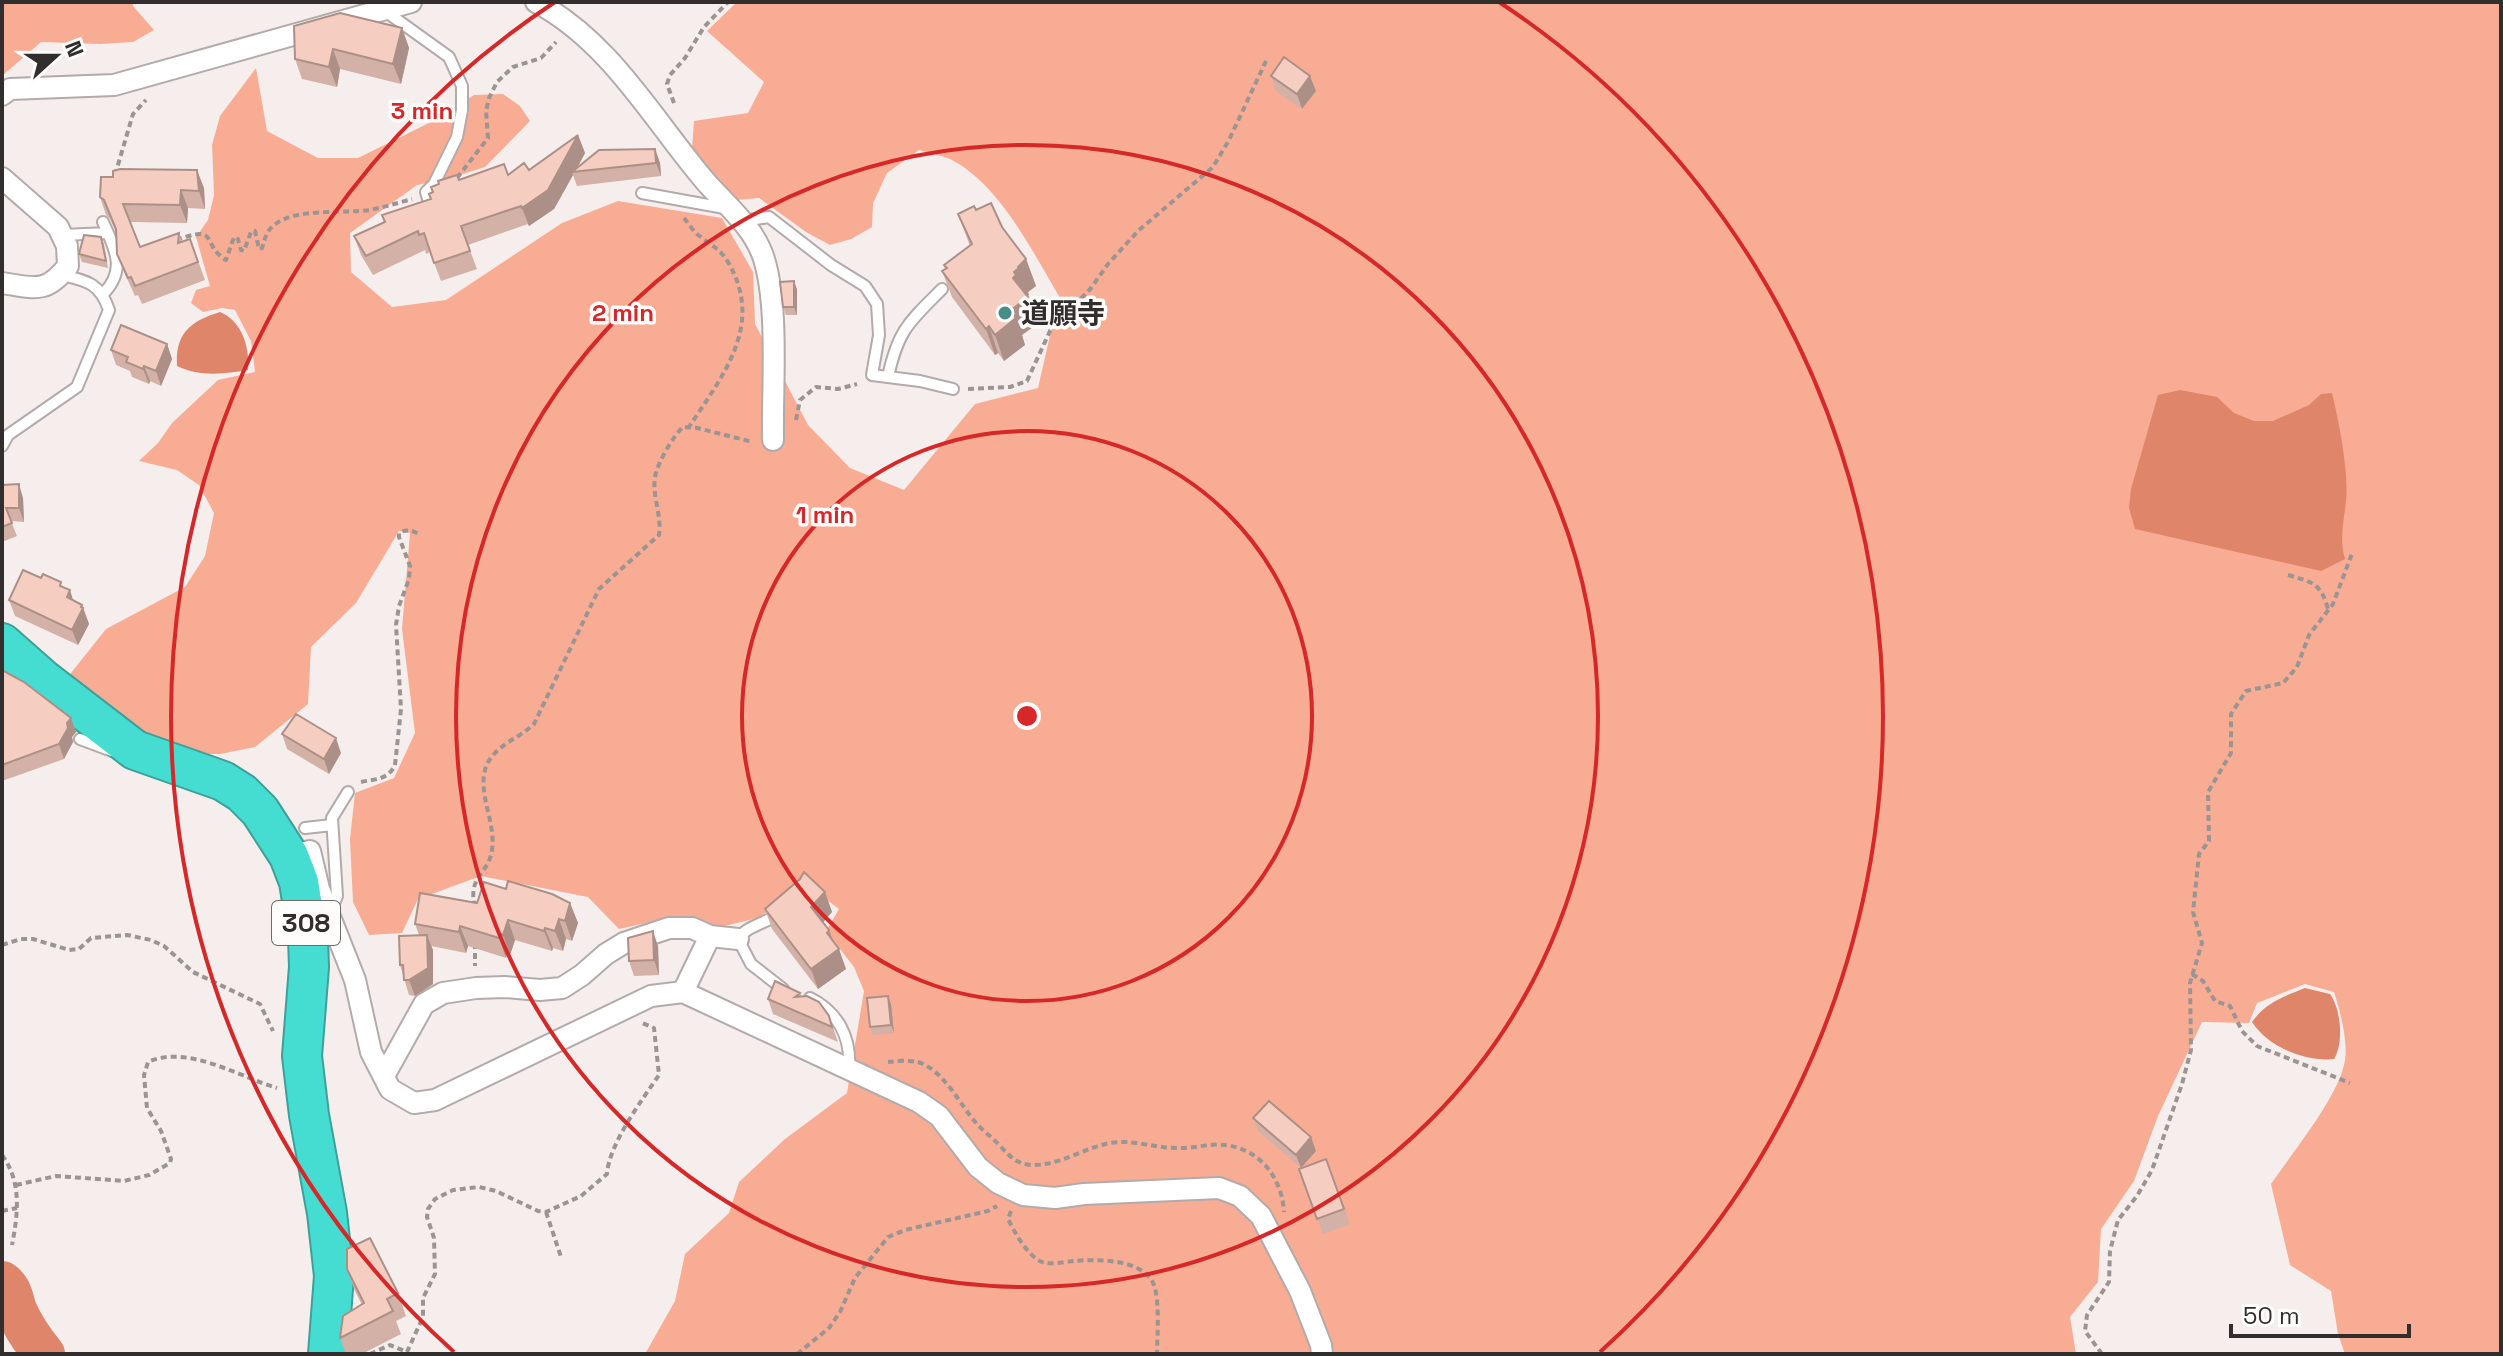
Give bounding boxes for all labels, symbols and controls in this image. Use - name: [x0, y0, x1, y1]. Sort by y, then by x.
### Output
- north arrow: [16, 16, 96, 96]
- text: N: [59, 37, 90, 61]
- text: 3 min: [391, 95, 453, 126]
- place label: 道願寺: [1021, 295, 1105, 331]
- text: 2 min: [592, 297, 654, 328]
- marker: 道願寺: [996, 304, 1014, 322]
- text: 1 min: [796, 499, 854, 530]
- centre of rings: [1013, 702, 1041, 730]
- road number: 308: [272, 901, 340, 945]
- scale bar: [2231, 1288, 2409, 1338]
- text: 50 m: [2243, 1300, 2300, 1331]

